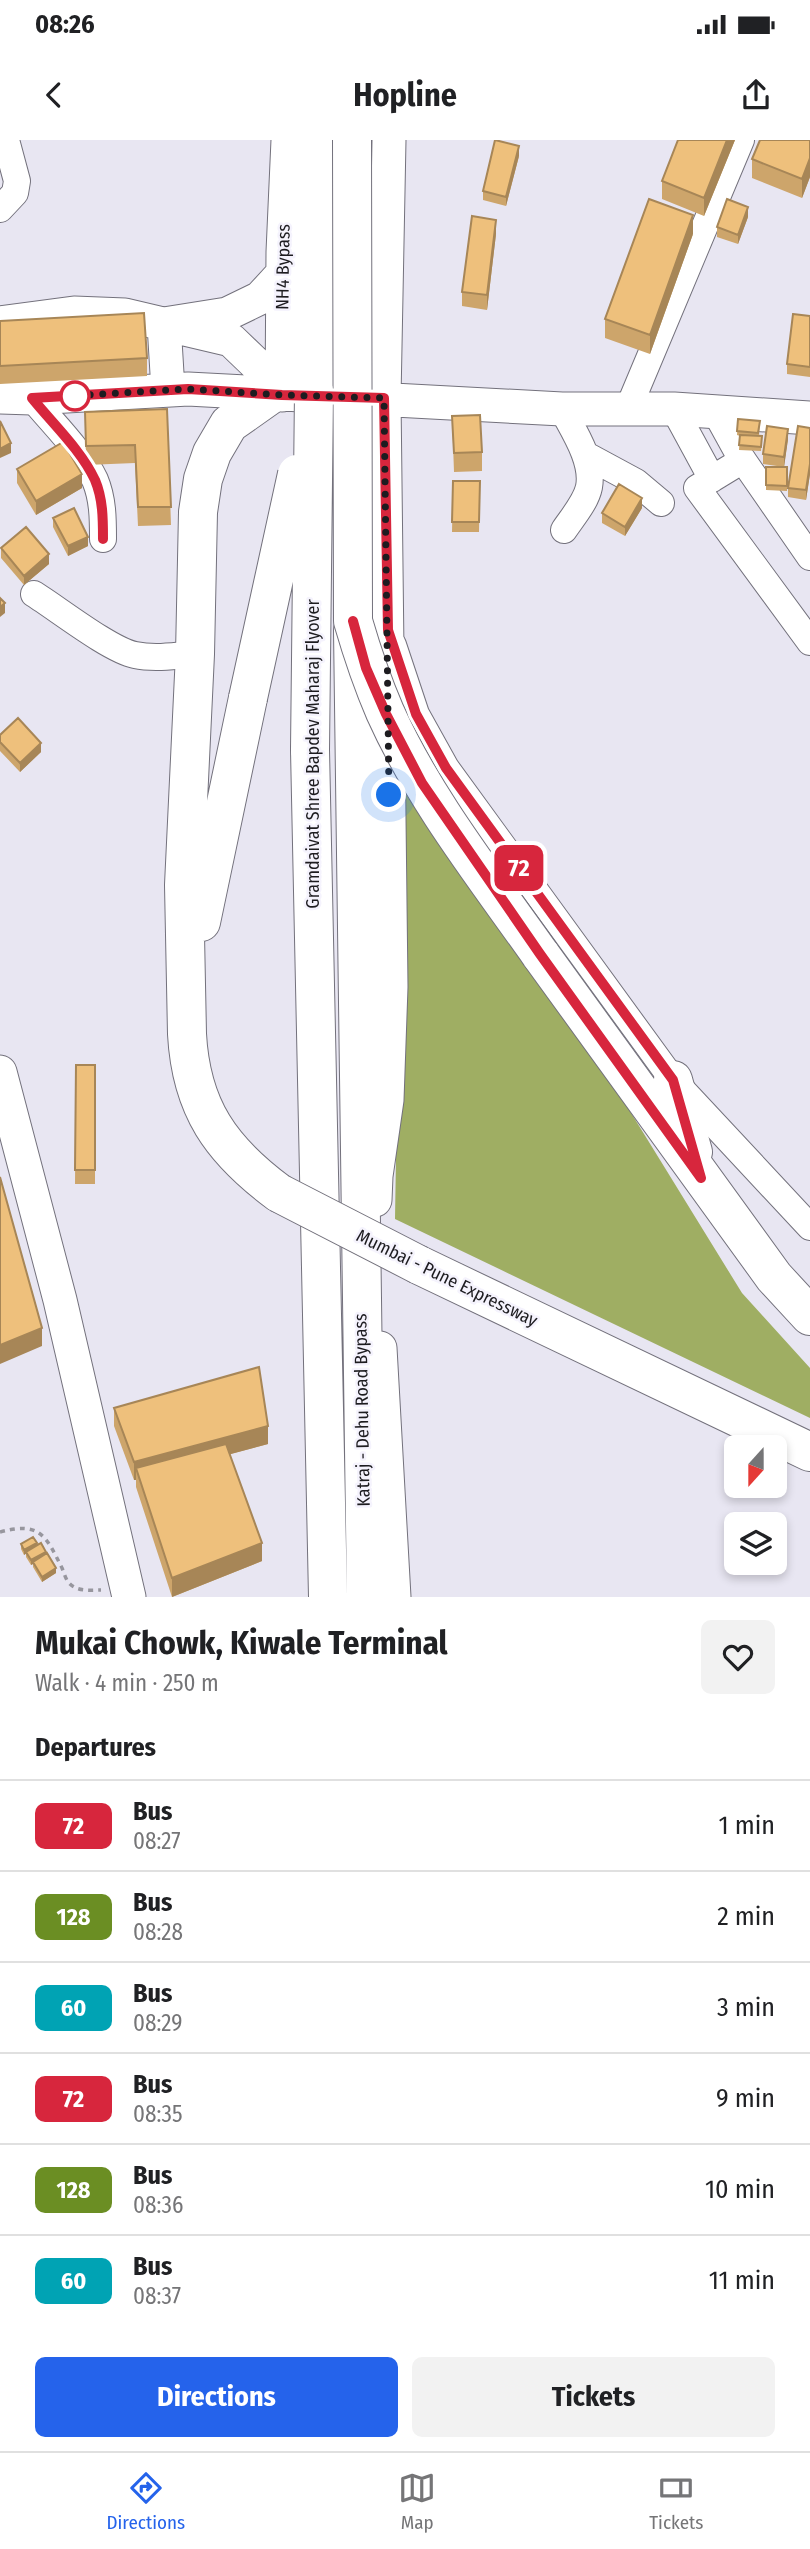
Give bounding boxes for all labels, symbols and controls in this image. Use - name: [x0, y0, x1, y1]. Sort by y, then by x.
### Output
- text: 08:26: [35, 9, 95, 40]
- icon: back: [35, 76, 73, 114]
- text: Hopline: [353, 76, 457, 114]
- icon: share: [737, 76, 775, 114]
- street label: NH4 Bypass: [271, 224, 295, 310]
- unlabelled marker: [60, 381, 90, 411]
- street label: Gramdaivat Shree Bapdev Maharaj Flyover: [302, 599, 324, 909]
- your location: [371, 777, 406, 812]
- line badge: 72: [488, 845, 550, 891]
- text: 72: [508, 854, 530, 882]
- street label: Mumbai - Pune Expressway: [353, 1225, 541, 1331]
- street label: Katraj - Dehu Road Bypass: [349, 1313, 375, 1507]
- north arrow: [724, 1435, 788, 1498]
- map controls: [724, 1435, 787, 1575]
- button: layers: [724, 1512, 787, 1575]
- button: heart: [701, 1620, 775, 1694]
- text: Mukai Chowk, Kiwale Terminal: [35, 1623, 448, 1663]
- text: Walk · 4 min · 250 m: [35, 1669, 219, 1697]
- text: Departures: [35, 1732, 156, 1763]
- text: Bus: [133, 1796, 172, 1827]
- text: 1 min: [719, 1810, 775, 1841]
- text: 72: [63, 1812, 84, 1840]
- text: 08:27: [133, 1827, 181, 1855]
- text: Bus: [133, 1887, 172, 1918]
- text: 2 min: [717, 1901, 775, 1932]
- text: 128: [57, 1903, 90, 1931]
- text: 08:28: [133, 1918, 183, 1946]
- text: Bus: [133, 1978, 172, 2009]
- text: 3 min: [717, 1992, 775, 2023]
- text: 60: [61, 1994, 86, 2022]
- text: 08:29: [133, 2009, 183, 2037]
- text: Bus: [133, 2069, 172, 2100]
- text: 9 min: [716, 2083, 775, 2114]
- text: 72: [63, 2085, 84, 2113]
- text: 08:35: [133, 2100, 183, 2128]
- text: Bus: [133, 2160, 172, 2191]
- text: 10 min: [705, 2174, 775, 2205]
- text: 128: [57, 2176, 90, 2204]
- text: 08:36: [133, 2191, 183, 2219]
- text: Bus: [133, 2251, 172, 2282]
- text: 11 min: [709, 2265, 775, 2296]
- text: 60: [61, 2267, 86, 2295]
- text: 08:37: [133, 2282, 181, 2310]
- button: Directions: [35, 2357, 398, 2437]
- button: Tickets: [412, 2357, 775, 2437]
- tab: Directions: [107, 2469, 185, 2534]
- tab: Map: [398, 2469, 436, 2534]
- tab: Tickets: [649, 2469, 703, 2534]

